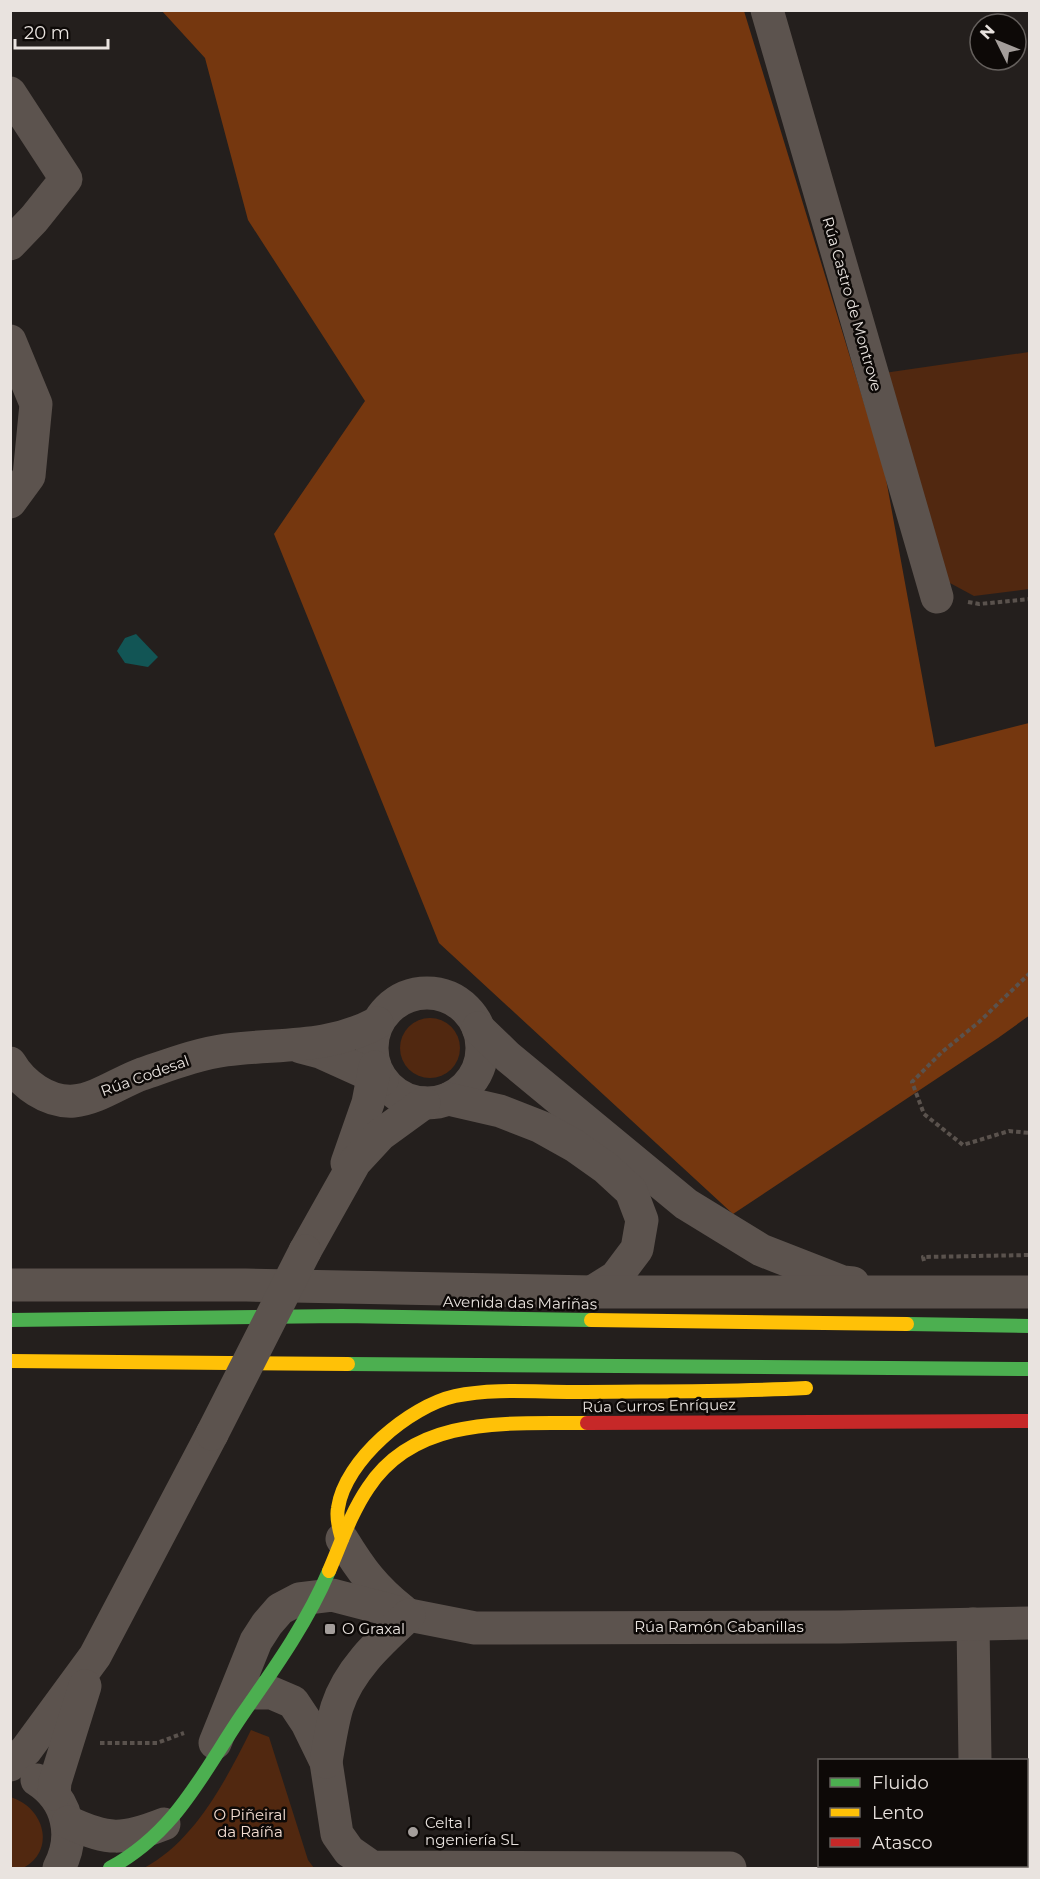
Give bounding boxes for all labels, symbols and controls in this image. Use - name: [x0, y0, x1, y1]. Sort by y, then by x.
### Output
- scale bar: [15, 12, 108, 50]
- north arrow: [968, 12, 1028, 72]
- text: N: [976, 21, 999, 43]
- text: 20 m: [24, 22, 70, 44]
- street label: Rúa Castro de Montrove: [818, 214, 887, 393]
- street label: Rúa Codesal: [98, 1051, 192, 1100]
- street label: Avenida das Mariñas: [443, 1292, 597, 1313]
- street label: Rúa Curros Enríquez: [582, 1395, 736, 1416]
- street label: Rúa Ramón Cabanillas: [634, 1617, 804, 1636]
- place label: O Graxal: [342, 1619, 405, 1638]
- marker: O Graxal: [323, 1622, 337, 1636]
- legend: [818, 1759, 1028, 1867]
- text: Fluido: [872, 1772, 929, 1794]
- text: Lento: [872, 1802, 924, 1824]
- park label: O Piñeiral da Raíña: [214, 1805, 286, 1841]
- place label: Celta I ngeniería SL: [425, 1813, 519, 1849]
- marker: Celta I ngeniería SL: [406, 1825, 420, 1839]
- text: Atasco: [872, 1832, 932, 1854]

